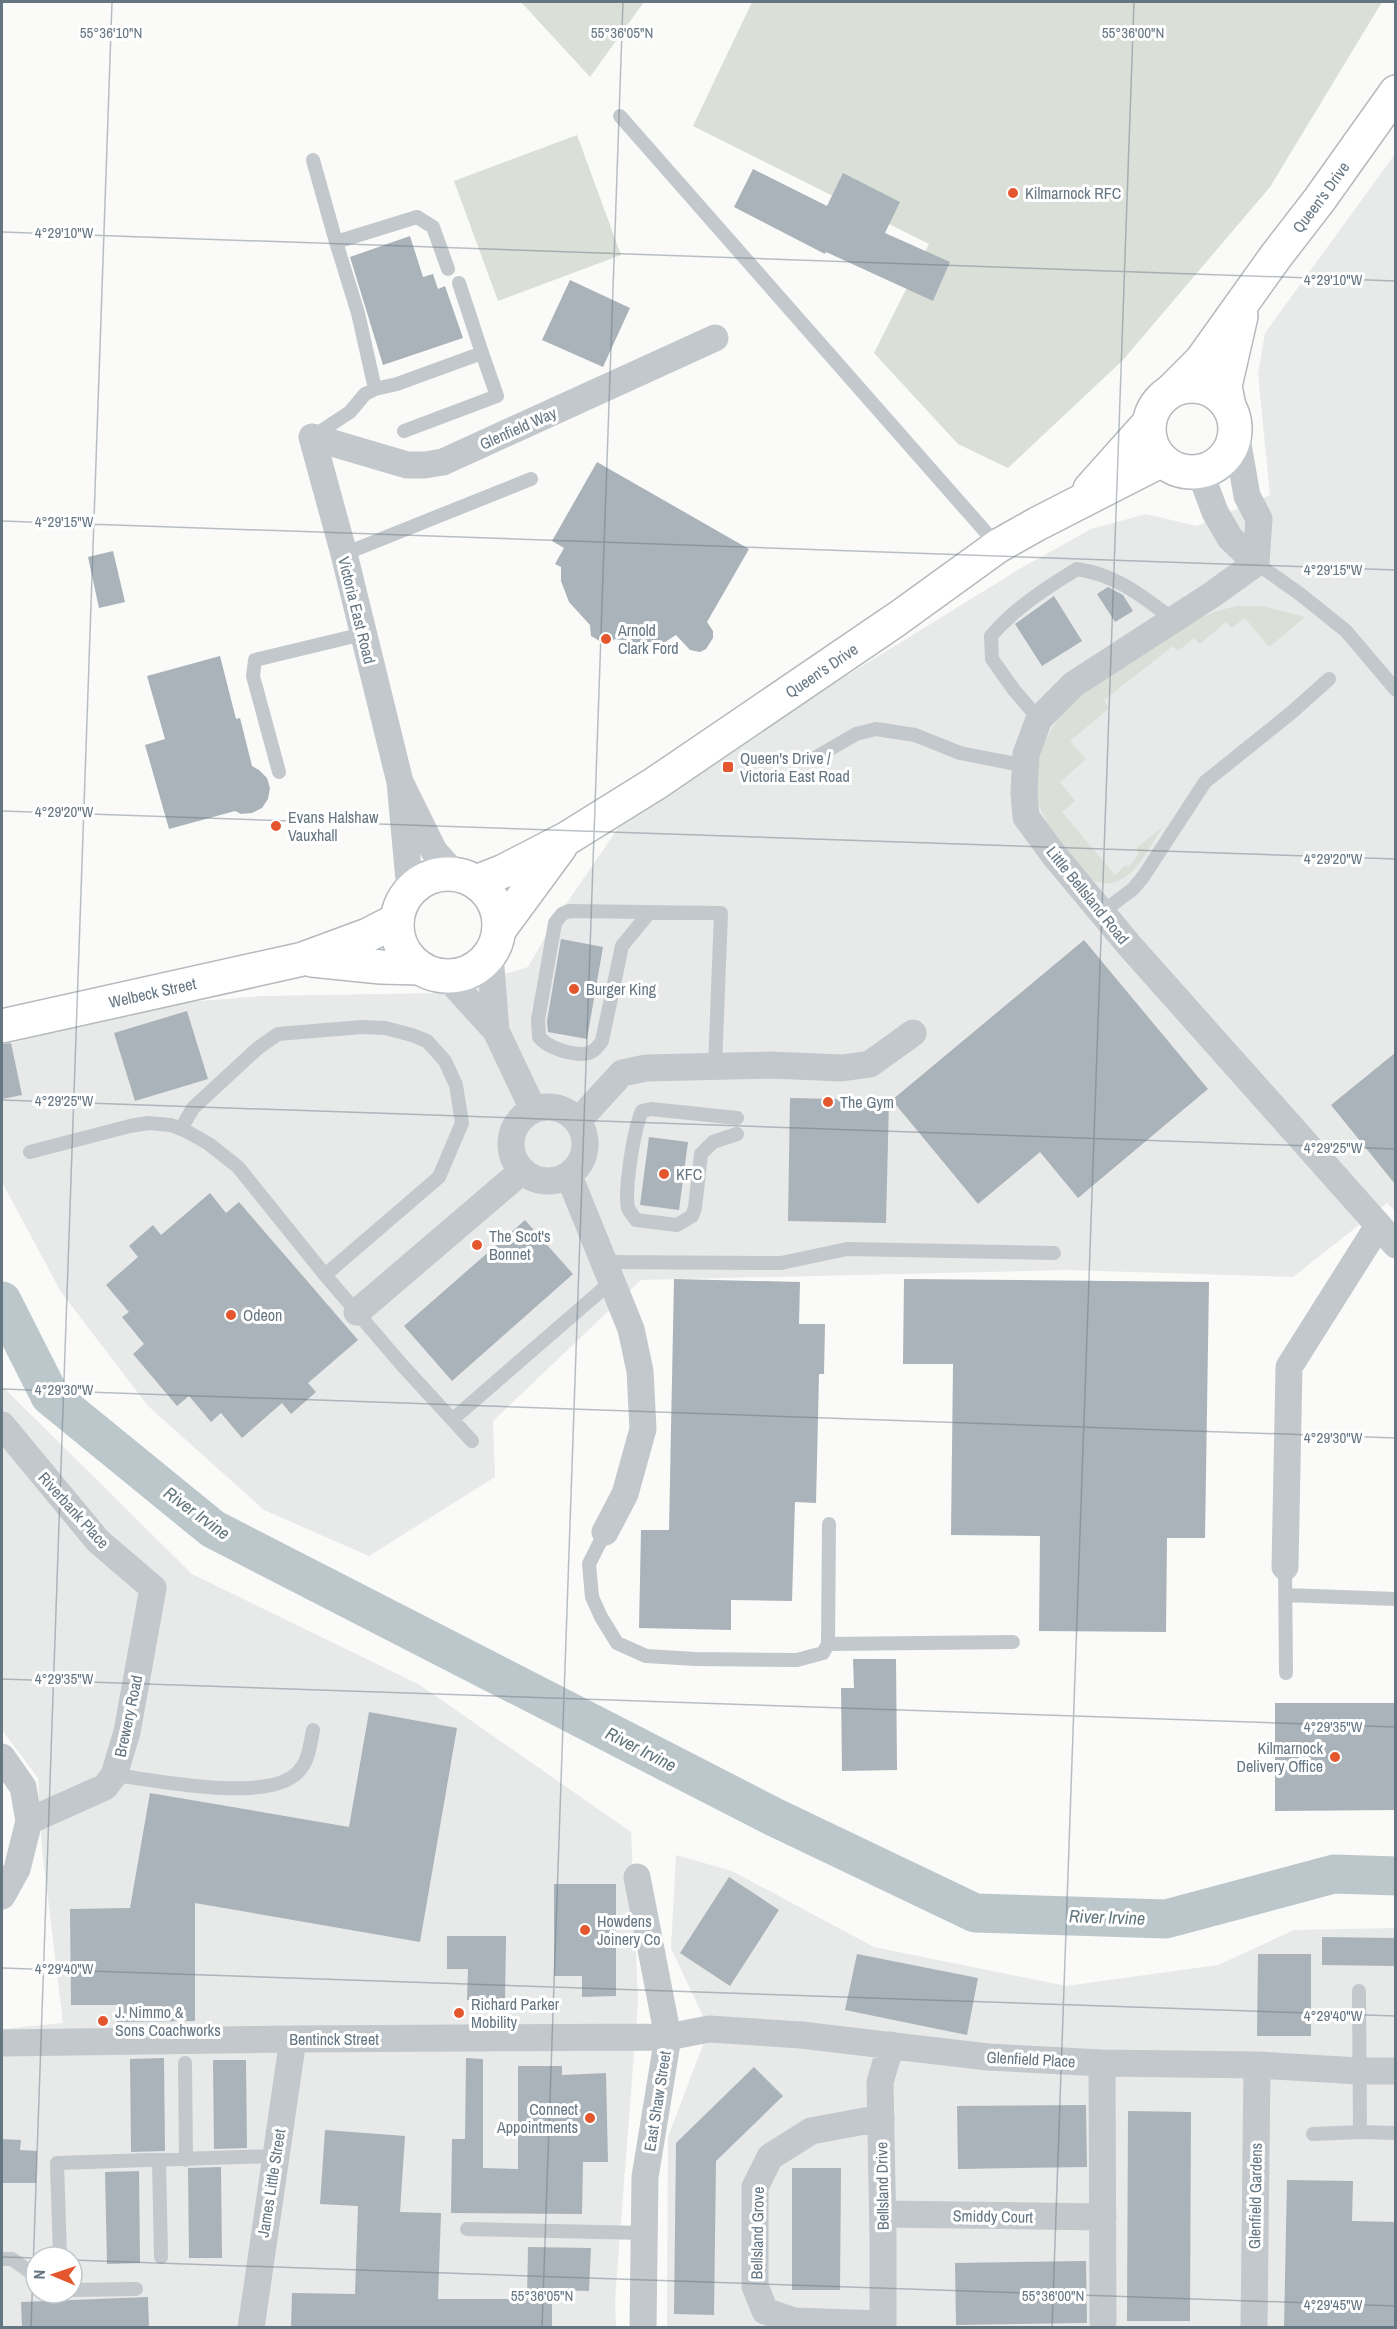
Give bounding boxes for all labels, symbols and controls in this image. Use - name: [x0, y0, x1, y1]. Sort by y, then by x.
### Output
- text: 55°36'10"N: [80, 22, 142, 43]
- text: 55°36'05"N: [591, 22, 653, 43]
- text: 55°36'00"N: [1102, 22, 1164, 43]
- street label: Queen's Drive: [1287, 157, 1354, 237]
- place label: Kilmarnock RFC: [1025, 182, 1121, 204]
- marker: Kilmarnock RFC: [1006, 186, 1020, 200]
- text: 4°29'10"W: [35, 222, 94, 243]
- text: 4°29'10"W: [1304, 269, 1363, 290]
- street label: Glenfield Way: [476, 401, 560, 455]
- text: 4°29'15"W: [35, 511, 94, 532]
- street label: Victoria East Road: [333, 554, 381, 666]
- text: 4°29'15"W: [1304, 559, 1363, 580]
- place label: Arnold Clark Ford: [617, 619, 679, 659]
- marker: Arnold Clark Ford: [599, 632, 613, 646]
- street label: Queen's Drive: [781, 638, 862, 703]
- place label: Queen's Drive / Victoria East Road: [740, 747, 850, 787]
- marker: Queen's Drive / Victoria East Road: [721, 760, 735, 774]
- text: 4°29'20"W: [35, 801, 94, 822]
- place label: Evans Halshaw Vauxhall: [288, 806, 379, 846]
- marker: Evans Halshaw Vauxhall: [269, 819, 283, 833]
- street label: Little Bellsland Road: [1042, 841, 1134, 949]
- text: 4°29'20"W: [1304, 848, 1363, 869]
- street label: Welbeck Street: [107, 972, 198, 1013]
- place label: Burger King: [586, 978, 657, 1000]
- marker: Burger King: [567, 982, 581, 996]
- text: 4°29'25"W: [35, 1090, 94, 1111]
- place label: The Gym: [840, 1091, 894, 1113]
- marker: The Gym: [821, 1095, 835, 1109]
- text: 4°29'25"W: [1304, 1137, 1363, 1158]
- place label: KFC: [676, 1163, 702, 1185]
- marker: KFC: [657, 1167, 671, 1181]
- place label: The Scot's Bonnet: [489, 1225, 551, 1265]
- marker: The Scot's Bonnet: [470, 1238, 484, 1252]
- place label: Odeon: [243, 1304, 282, 1326]
- marker: Odeon: [224, 1308, 238, 1322]
- text: 4°29'30"W: [35, 1379, 94, 1400]
- text: 4°29'30"W: [1304, 1427, 1363, 1448]
- street label: Riverbank Place: [34, 1467, 114, 1553]
- water label: River Irvine: [159, 1480, 235, 1546]
- text: 4°29'35"W: [35, 1668, 94, 1689]
- street label: Brewery Road: [109, 1673, 147, 1759]
- text: 4°29'35"W: [1304, 1716, 1363, 1737]
- water label: River Irvine: [601, 1721, 681, 1777]
- place label: Kilmarnock Delivery Office: [1236, 1737, 1323, 1777]
- marker: Kilmarnock Delivery Office: [1328, 1750, 1342, 1764]
- water label: River Irvine: [1068, 1903, 1146, 1931]
- place label: Howdens Joinery Co: [597, 1910, 660, 1950]
- marker: Howdens Joinery Co: [578, 1923, 592, 1937]
- text: 4°29'40"W: [35, 1958, 94, 1979]
- place label: Richard Parker Mobility: [471, 1993, 560, 2033]
- place label: J. Nimmo & Sons Coachworks: [115, 2001, 221, 2041]
- text: 4°29'40"W: [1304, 2005, 1363, 2026]
- marker: Richard Parker Mobility: [452, 2006, 466, 2020]
- marker: J. Nimmo & Sons Coachworks: [96, 2014, 110, 2028]
- street label: Bentinck Street: [289, 2028, 379, 2050]
- street label: Glenfield Place: [986, 2046, 1076, 2072]
- street label: East Shaw Street: [638, 2049, 676, 2153]
- place label: Connect Appointments: [496, 2098, 578, 2138]
- marker: Connect Appointments: [583, 2111, 597, 2125]
- street label: James Little Street: [252, 2127, 290, 2239]
- street label: Bellsland Drive: [870, 2142, 894, 2230]
- street label: Glenfield Gardens: [1243, 2143, 1267, 2249]
- street label: Bellsland Grove: [745, 2187, 769, 2279]
- street label: Smiddy Court: [953, 2204, 1034, 2228]
- north arrow: [24, 2245, 84, 2305]
- text: N: [28, 2269, 50, 2280]
- text: 55°36'05"N: [511, 2285, 573, 2306]
- text: 55°36'00"N: [1022, 2285, 1084, 2306]
- text: 4°29'45"W: [1304, 2294, 1363, 2315]

